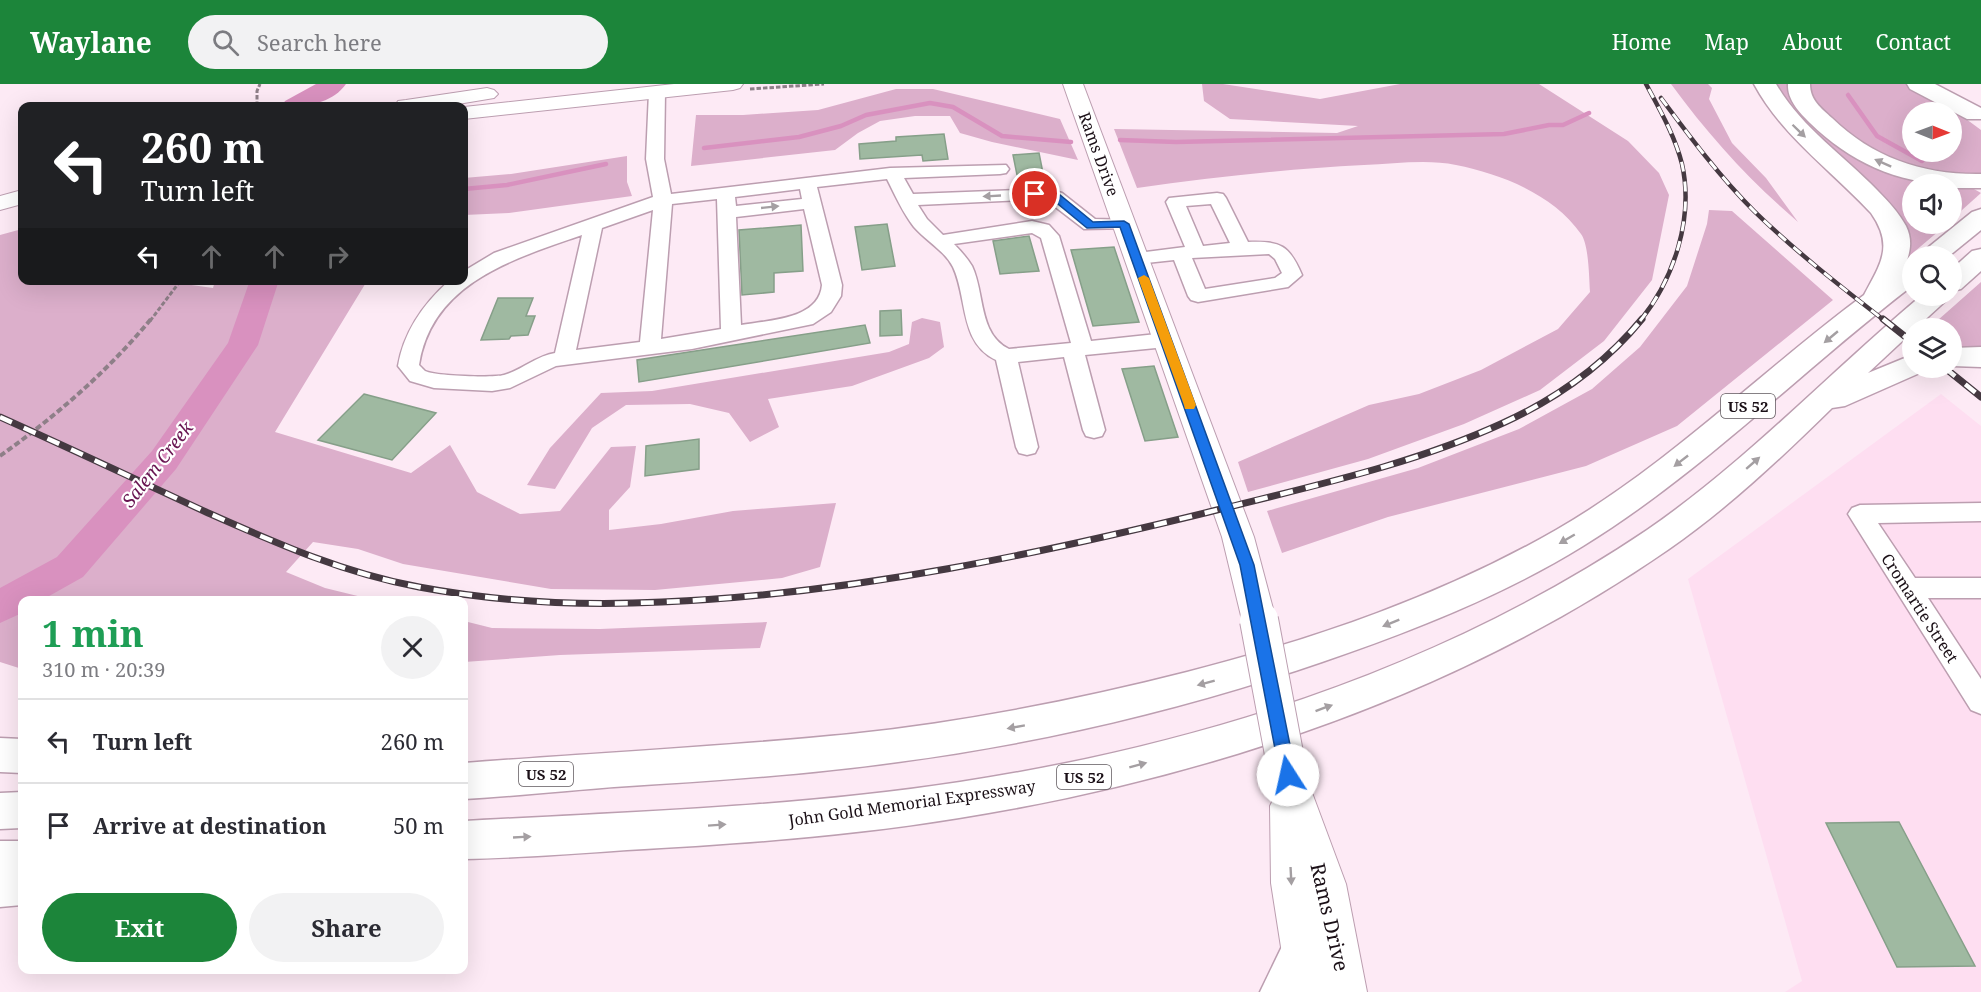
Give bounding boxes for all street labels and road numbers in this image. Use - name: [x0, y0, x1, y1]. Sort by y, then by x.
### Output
- street label: Rams Drive: [1074, 109, 1124, 199]
- road number: US 52: [1721, 394, 1775, 418]
- street label: Cromartie Street: [1876, 549, 1964, 667]
- road number: US 52: [519, 762, 573, 786]
- road number: US 52: [1057, 765, 1111, 789]
- street label: John Gold Memorial Expressway: [786, 775, 1038, 831]
- street label: Rams Drive: [1304, 860, 1356, 974]

